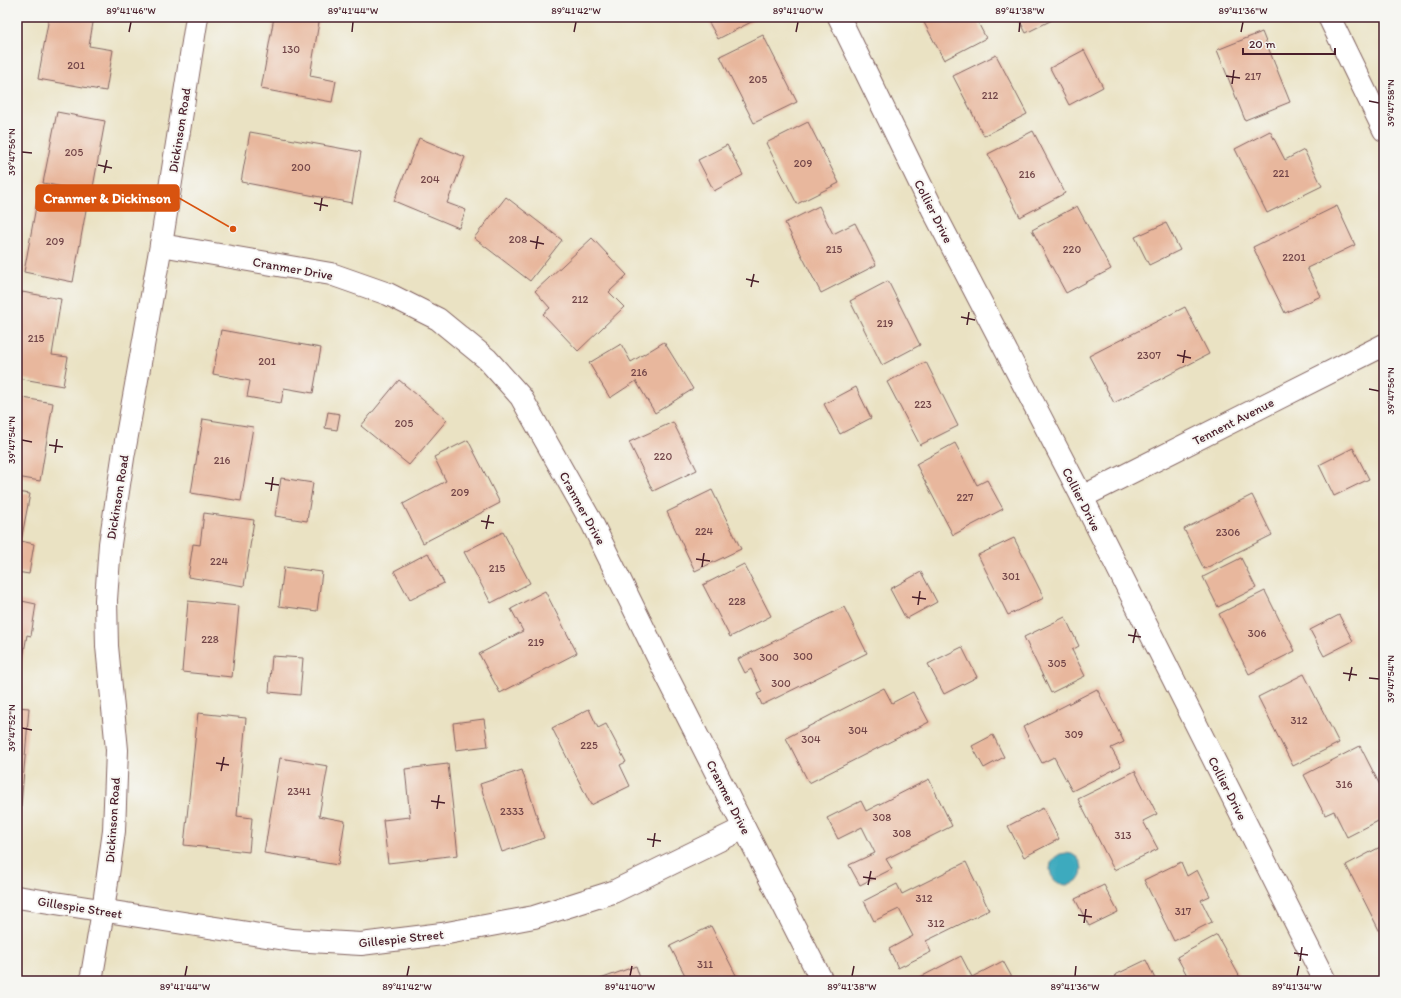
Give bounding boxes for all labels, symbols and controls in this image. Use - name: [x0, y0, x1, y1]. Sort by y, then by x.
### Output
- text: 89°41'46"W: [106, 4, 156, 17]
- text: 89°41'44"W: [328, 4, 379, 17]
- text: 89°41'42"W: [551, 4, 601, 17]
- text: 89°41'40"W: [773, 4, 824, 17]
- text: 89°41'38"W: [995, 4, 1045, 17]
- text: 89°41'36"W: [1218, 4, 1268, 17]
- scale bar: [1243, 30, 1335, 56]
- text: 20 m: [1249, 37, 1276, 51]
- house number: 130: [282, 43, 300, 56]
- house number: 201: [67, 59, 85, 72]
- house number: 217: [1245, 70, 1262, 83]
- house number: 205: [749, 73, 767, 86]
- text: 39°47'58"N: [1384, 79, 1397, 127]
- street label: Dickinson Road: [165, 87, 194, 173]
- house number: 212: [982, 89, 999, 102]
- text: 39°47'56"N: [5, 128, 18, 176]
- house number: 205: [65, 146, 83, 159]
- house number: 209: [794, 157, 812, 170]
- house number: 200: [291, 161, 311, 174]
- house number: 221: [1273, 167, 1289, 180]
- house number: 216: [1019, 168, 1036, 181]
- house number: 204: [420, 173, 440, 186]
- street label: Collier Drive: [911, 177, 956, 246]
- callout: Cranmer & Dickinson: [36, 185, 179, 211]
- text: Cranmer & Dickinson: [43, 190, 171, 207]
- house number: 208: [509, 233, 527, 246]
- house number: 209: [46, 235, 64, 248]
- house number: 215: [826, 243, 843, 256]
- house number: 220: [1063, 243, 1081, 256]
- house number: 2201: [1282, 251, 1306, 264]
- street label: Cranmer Drive: [252, 254, 334, 283]
- house number: 212: [572, 293, 589, 306]
- house number: 219: [877, 317, 894, 330]
- house number: 215: [28, 332, 45, 345]
- house number: 2307: [1137, 349, 1162, 362]
- house number: 201: [258, 355, 276, 368]
- house number: 216: [631, 366, 648, 379]
- text: 39°47'56"N: [1384, 367, 1397, 415]
- street label: Tennent Avenue: [1190, 395, 1276, 448]
- house number: 223: [914, 398, 932, 411]
- text: 39°47'54"N: [5, 416, 18, 464]
- house number: 205: [395, 417, 413, 430]
- house number: 220: [654, 450, 672, 463]
- street label: Dickinson Road: [103, 454, 132, 540]
- house number: 216: [214, 454, 231, 467]
- street label: Collier Drive: [1059, 465, 1104, 534]
- street label: Cranmer Drive: [556, 469, 609, 547]
- house number: 209: [451, 486, 469, 499]
- house number: 227: [956, 491, 974, 504]
- house number: 224: [695, 525, 713, 538]
- house number: 2306: [1216, 526, 1240, 539]
- house number: 224: [210, 555, 228, 568]
- house number: 215: [489, 562, 506, 575]
- house number: 301: [1002, 570, 1020, 583]
- house number: 228: [728, 595, 746, 608]
- house number: 306: [1248, 627, 1266, 640]
- house number: 228: [201, 633, 219, 646]
- house number: 219: [528, 636, 545, 649]
- house number: 300: [793, 650, 813, 663]
- house number: 300: [759, 651, 779, 664]
- text: 39°47'54"N: [1384, 655, 1397, 703]
- house number: 305: [1048, 657, 1066, 670]
- house number: 300: [771, 677, 791, 690]
- text: 39°47'52"N: [5, 704, 18, 752]
- house number: 312: [1291, 714, 1308, 727]
- house number: 304: [848, 724, 868, 737]
- house number: 309: [1065, 728, 1084, 741]
- house number: 304: [801, 733, 821, 746]
- house number: 225: [580, 739, 598, 752]
- street label: Collier Drive: [1205, 754, 1250, 823]
- street label: Cranmer Drive: [703, 758, 754, 837]
- street label: Dickinson Road: [102, 777, 123, 863]
- house number: 316: [1336, 778, 1353, 791]
- house number: 2341: [287, 785, 311, 798]
- house number: 2333: [500, 805, 524, 818]
- house number: 308: [873, 811, 891, 824]
- house number: 308: [893, 827, 911, 840]
- house number: 313: [1114, 829, 1132, 842]
- house number: 312: [916, 892, 933, 905]
- street label: Gillespie Street: [36, 893, 123, 922]
- house number: 317: [1175, 905, 1192, 918]
- house number: 312: [928, 917, 945, 930]
- street label: Gillespie Street: [358, 927, 445, 950]
- house number: 311: [697, 958, 713, 971]
- text: 89°41'44"W: [160, 980, 211, 993]
- text: 89°41'42"W: [382, 980, 432, 993]
- text: 89°41'40"W: [605, 980, 656, 993]
- text: 89°41'38"W: [827, 980, 877, 993]
- text: 89°41'36"W: [1050, 980, 1100, 993]
- text: 89°41'34"W: [1272, 980, 1322, 993]

